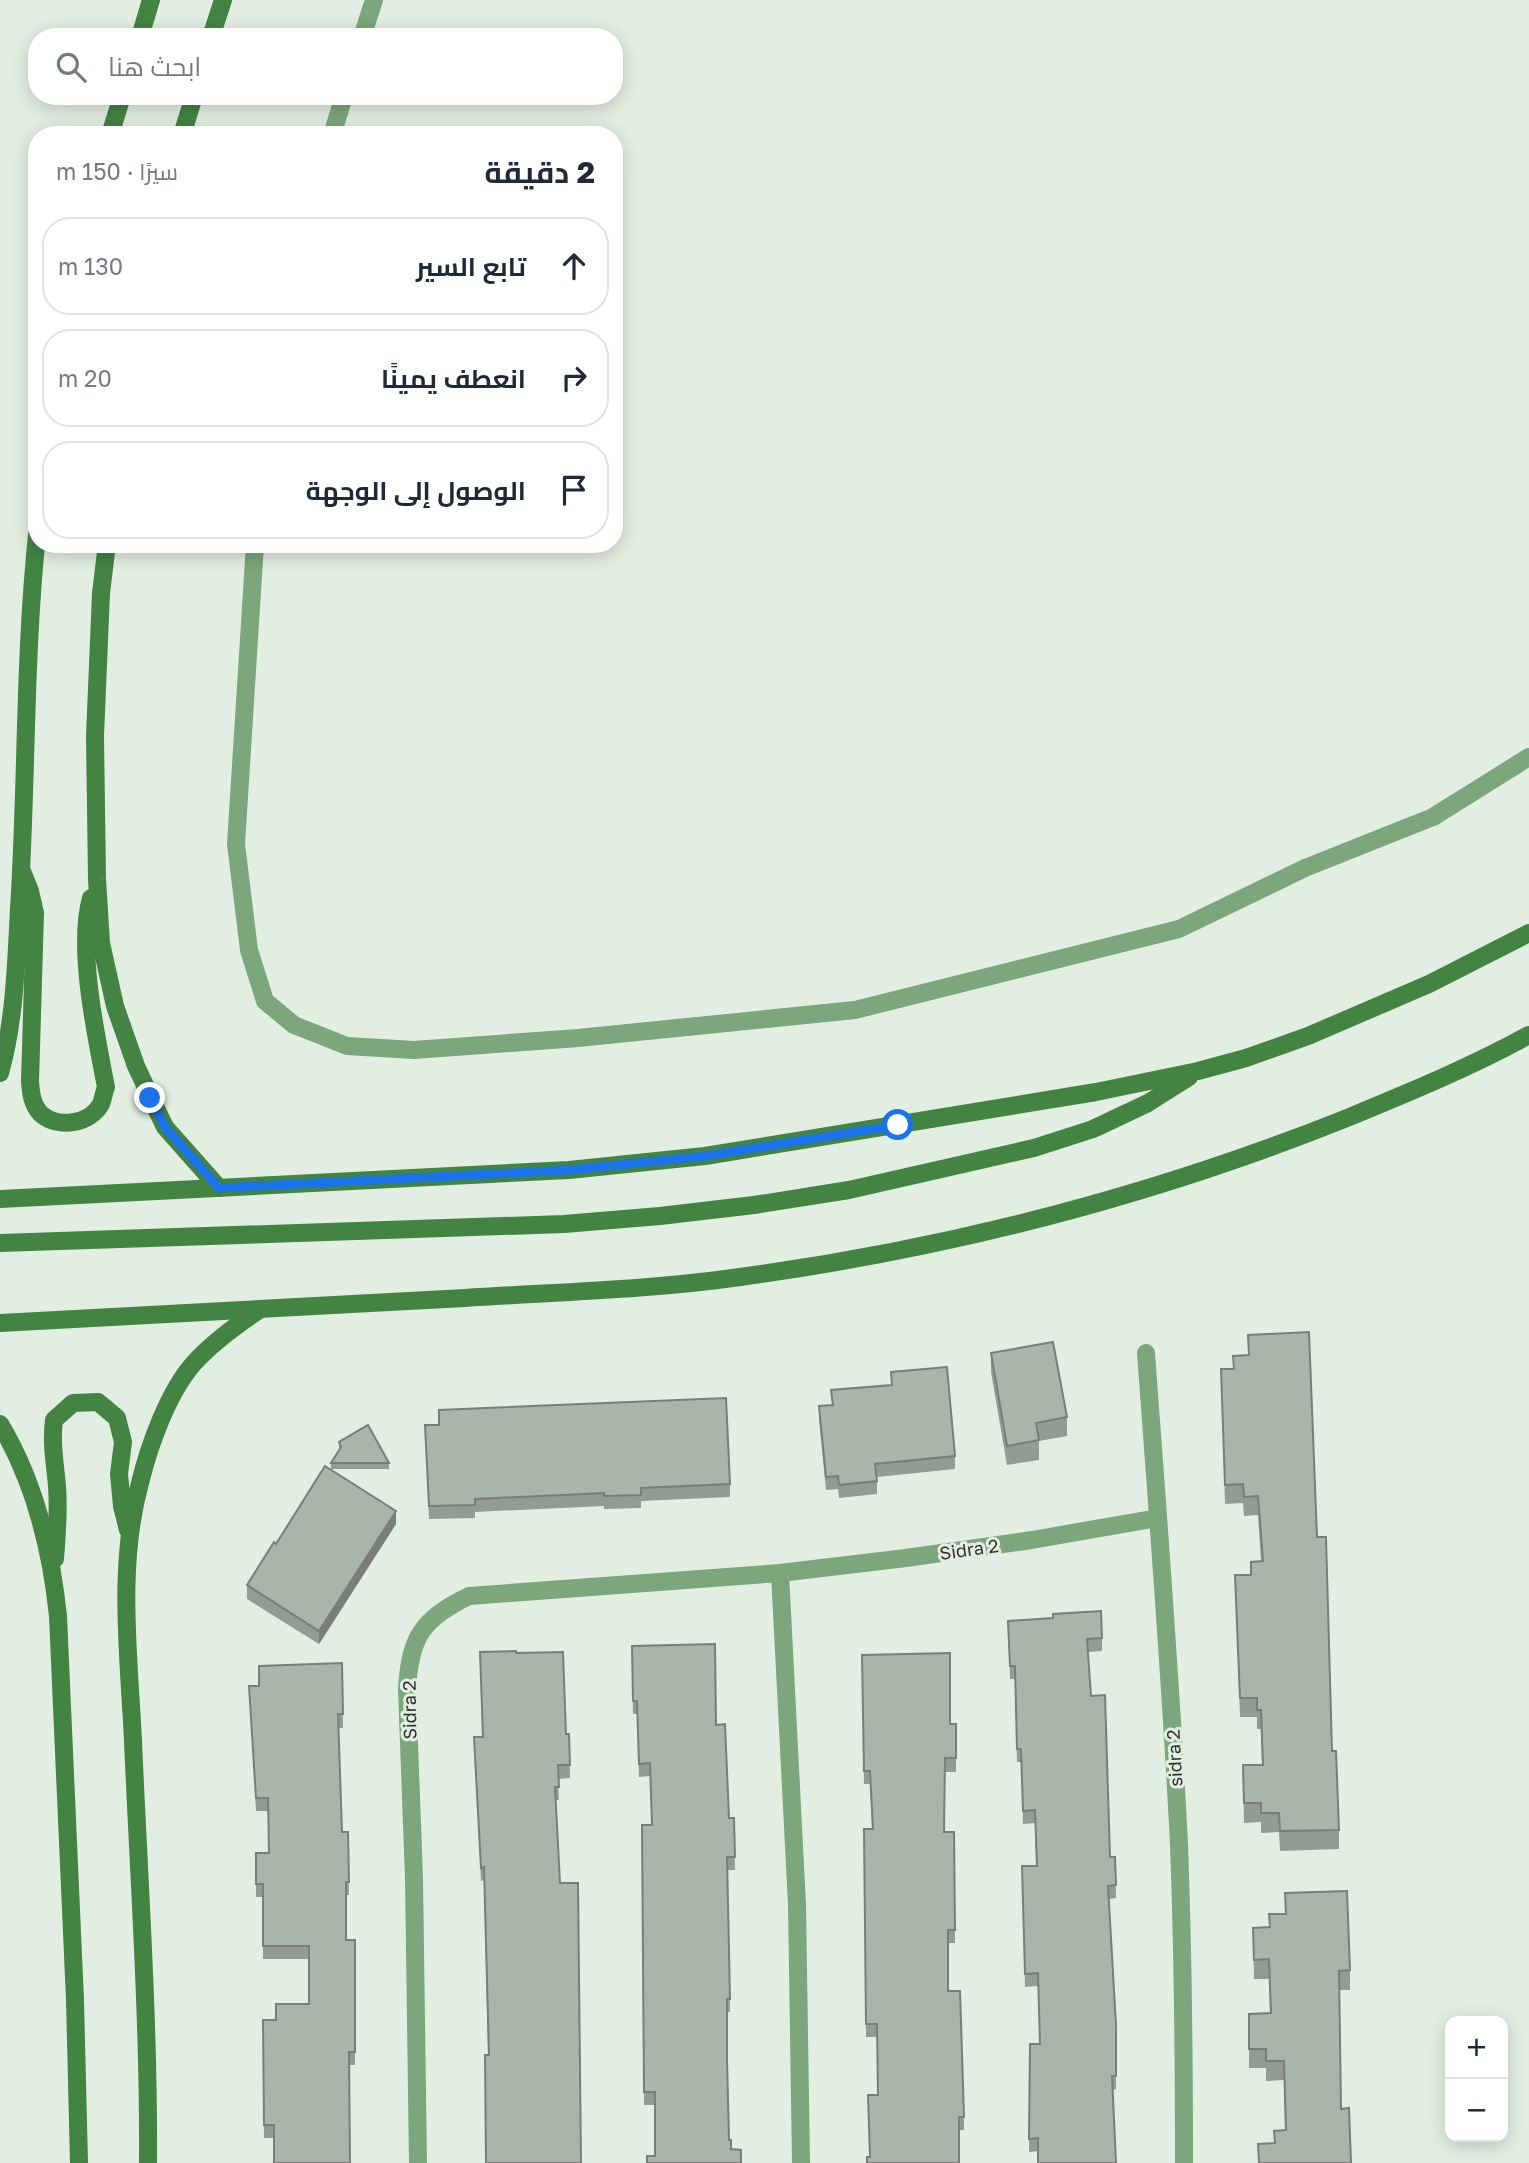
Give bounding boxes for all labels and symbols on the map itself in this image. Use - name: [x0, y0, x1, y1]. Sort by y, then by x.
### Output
- route end: [134, 1082, 165, 1113]
- route start: [882, 1109, 913, 1140]
- street label: Sidra 2: [938, 1534, 1000, 1564]
- street label: Sidra 2: [397, 1680, 421, 1740]
- street label: sidra 2: [1162, 1729, 1186, 1787]

